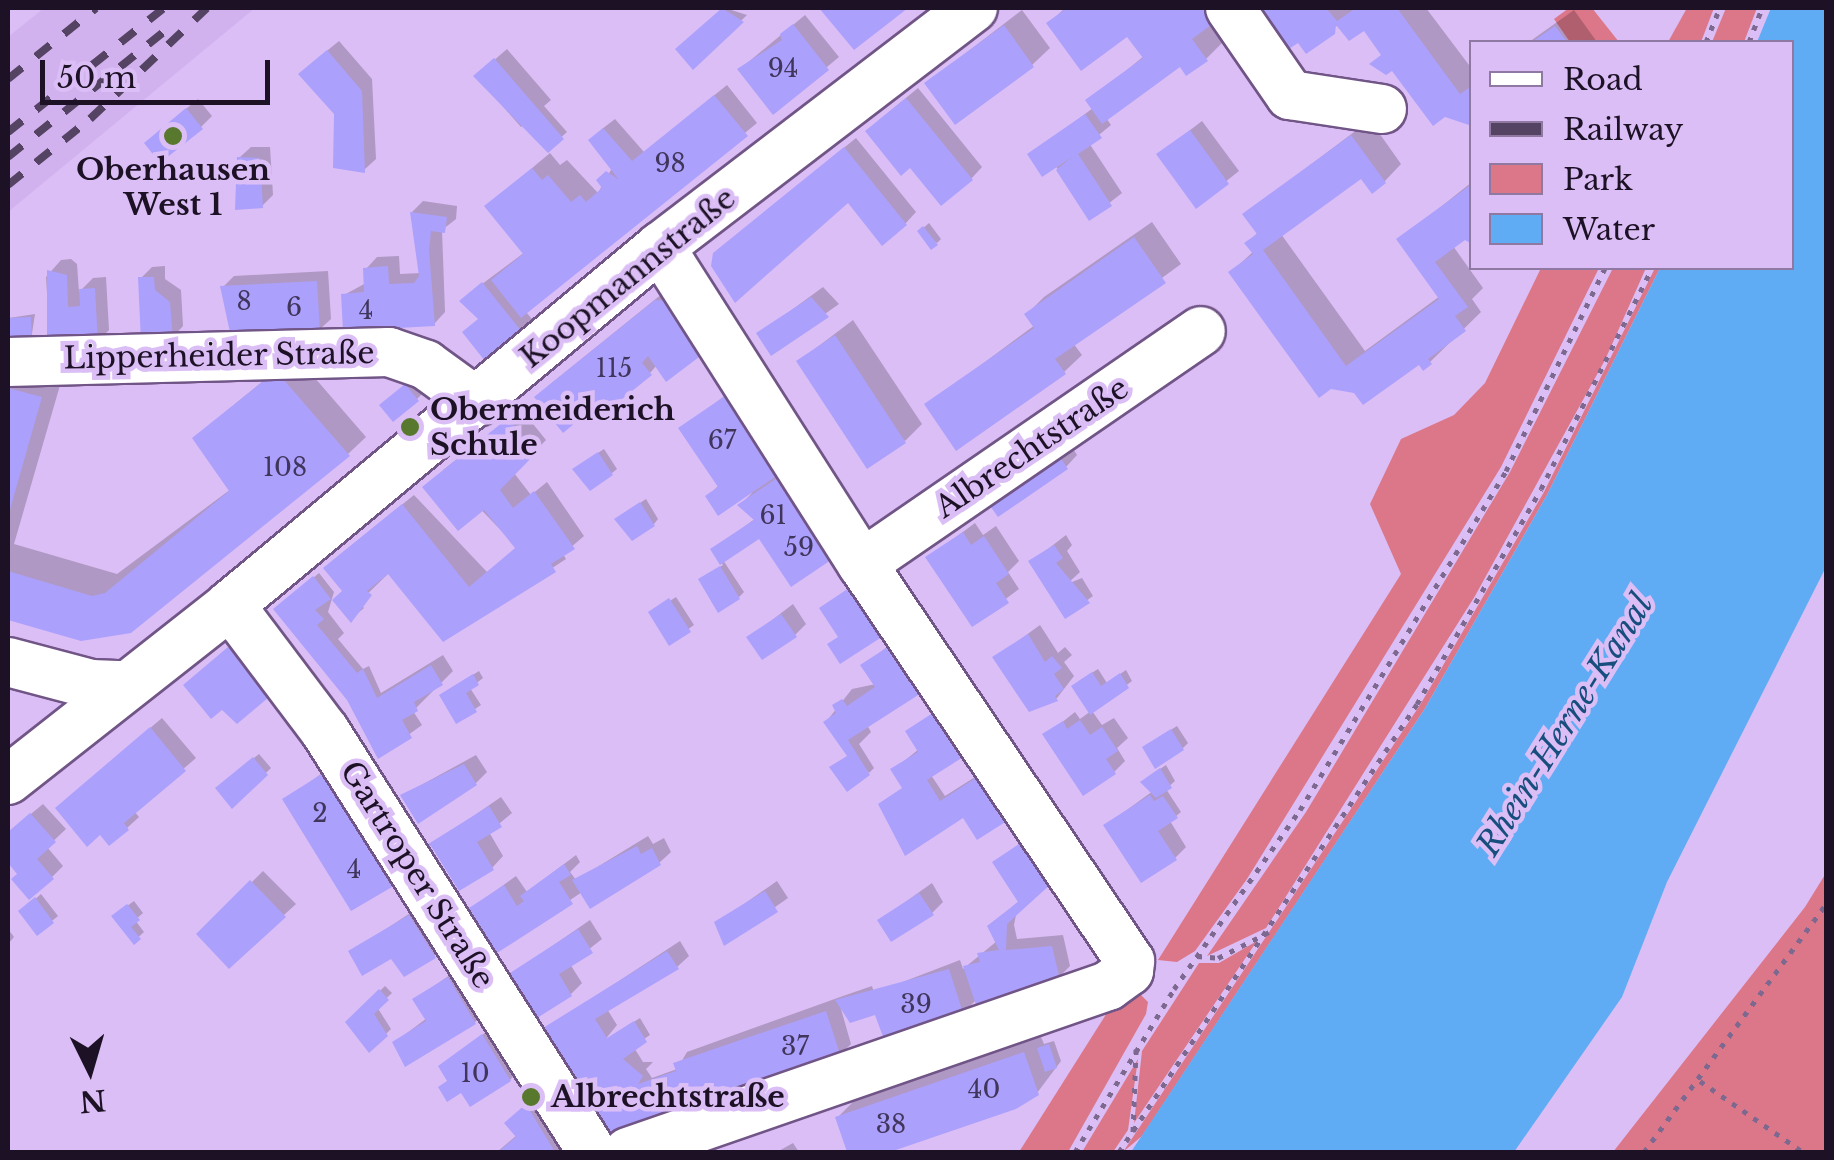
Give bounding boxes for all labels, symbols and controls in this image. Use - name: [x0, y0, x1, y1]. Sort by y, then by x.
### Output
- scale bar: [45, 40, 275, 102]
- legend: [1469, 40, 1794, 270]
- house number: 94: [768, 54, 798, 84]
- text: 50 m: [57, 59, 136, 96]
- text: Road: [1563, 61, 1643, 98]
- text: Railway: [1563, 111, 1683, 148]
- marker: Oberhausen West 1: [162, 125, 184, 147]
- house number: 98: [654, 149, 686, 179]
- place label: Oberhausen West 1: [76, 152, 270, 222]
- text: Park: [1563, 161, 1633, 198]
- street label: Koopmannstraße: [513, 180, 743, 376]
- text: Water: [1563, 211, 1655, 248]
- house number: 8: [236, 287, 252, 317]
- house number: 6: [286, 293, 302, 323]
- house number: 4: [359, 296, 373, 326]
- street label: Lipperheider Straße: [63, 335, 375, 377]
- house number: 115: [596, 354, 632, 384]
- street label: Albrechtstraße: [929, 370, 1135, 526]
- place label: Obermeiderich Schule: [430, 392, 675, 462]
- marker: Obermeiderich Schule: [399, 416, 421, 438]
- house number: 67: [708, 426, 736, 456]
- house number: 108: [263, 453, 307, 483]
- house number: 61: [759, 501, 787, 531]
- house number: 59: [784, 533, 814, 563]
- water label: Rhein-Herne-Kanal: [1469, 587, 1661, 863]
- street label: Gartroper Straße: [332, 755, 502, 995]
- house number: 2: [312, 799, 328, 829]
- house number: 4: [347, 855, 361, 885]
- house number: 39: [900, 990, 932, 1020]
- north arrow: [40, 1020, 140, 1120]
- house number: 37: [781, 1032, 809, 1062]
- house number: 10: [461, 1059, 489, 1089]
- house number: 40: [968, 1075, 1000, 1105]
- place label: Albrechtstraße: [551, 1079, 785, 1115]
- text: N: [78, 1082, 107, 1119]
- marker: Albrechtstraße: [520, 1086, 542, 1108]
- house number: 38: [876, 1110, 906, 1140]

